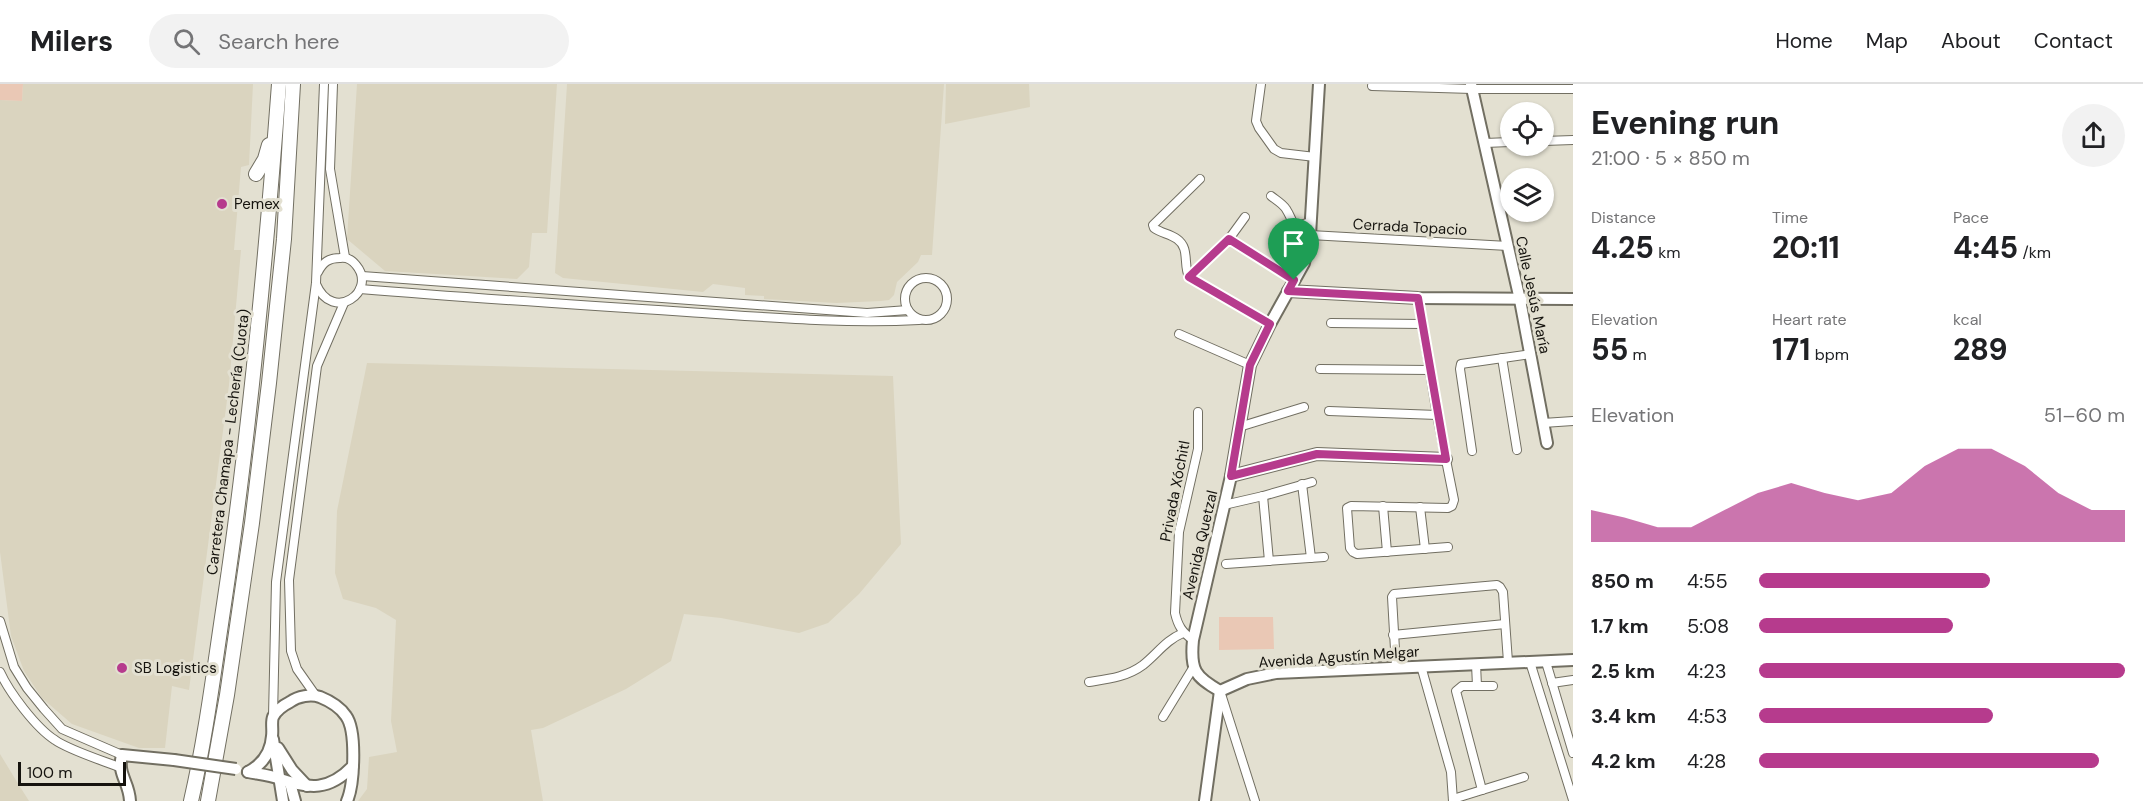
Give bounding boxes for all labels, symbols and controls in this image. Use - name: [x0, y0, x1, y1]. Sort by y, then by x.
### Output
- search box: [149, 14, 569, 68]
- text: Milers: [30, 23, 113, 60]
- icon: search: [170, 25, 203, 58]
- text: Search here: [218, 27, 340, 56]
- text: Home: [1775, 27, 1833, 55]
- text: Map: [1866, 27, 1908, 55]
- text: About: [1941, 27, 2001, 55]
- text: Contact: [2034, 27, 2113, 55]
- text: Evening run: [1591, 101, 1779, 144]
- map controls: [1500, 102, 1554, 222]
- button: locate: [1500, 102, 1554, 156]
- button: share: [2062, 104, 2125, 167]
- text: 21:00 · 5 × 850 m: [1591, 145, 1750, 171]
- button: layers: [1500, 168, 1554, 222]
- place label: Pemex: [234, 194, 280, 214]
- marker: Pemex: [215, 197, 229, 211]
- text: Distance: [1591, 207, 1656, 228]
- text: Time: [1772, 207, 1808, 228]
- text: Pace: [1953, 207, 1989, 228]
- street label: Cerrada Topacio: [1352, 214, 1468, 240]
- pin: [1268, 218, 1319, 280]
- icon: arrive: [1277, 227, 1310, 260]
- text: 4.25: [1591, 228, 1654, 267]
- text: 20:11: [1772, 228, 1840, 267]
- text: 4:45: [1953, 228, 2018, 267]
- street label: Calle Jesús María: [1511, 234, 1555, 356]
- text: km: [1654, 242, 1681, 263]
- text: /km: [2018, 242, 2051, 263]
- street label: Carretera Chamapa - Lechería (Cuota): [202, 308, 254, 576]
- text: Elevation: [1591, 309, 1658, 330]
- text: Heart rate: [1772, 309, 1847, 330]
- text: kcal: [1953, 309, 1982, 330]
- text: 55: [1591, 330, 1628, 369]
- text: 171: [1772, 330, 1811, 369]
- text: 289: [1953, 330, 2007, 369]
- text: m: [1628, 344, 1647, 365]
- text: bpm: [1811, 344, 1849, 365]
- text: Elevation: [1591, 402, 1674, 428]
- text: 51–60 m: [2044, 402, 2125, 428]
- street label: Privada Xóchitl: [1155, 439, 1195, 543]
- street label: Avenida Quetzal: [1178, 488, 1222, 602]
- text: 850 m: [1591, 568, 1654, 594]
- text: 4:55: [1687, 568, 1728, 594]
- text: 1.7 km: [1591, 613, 1649, 639]
- text: 5:08: [1687, 613, 1729, 639]
- street label: Avenida Agustín Melgar: [1258, 641, 1421, 673]
- place label: SB Logistics: [134, 658, 217, 678]
- text: 2.5 km: [1591, 658, 1655, 684]
- text: 4:23: [1687, 658, 1727, 684]
- marker: SB Logistics: [115, 661, 129, 675]
- text: 3.4 km: [1591, 703, 1656, 729]
- text: 4:53: [1687, 703, 1727, 729]
- text: 4.2 km: [1591, 748, 1656, 774]
- text: 4:28: [1687, 748, 1727, 774]
- scale bar: [18, 759, 126, 786]
- text: 100 m: [27, 762, 72, 783]

